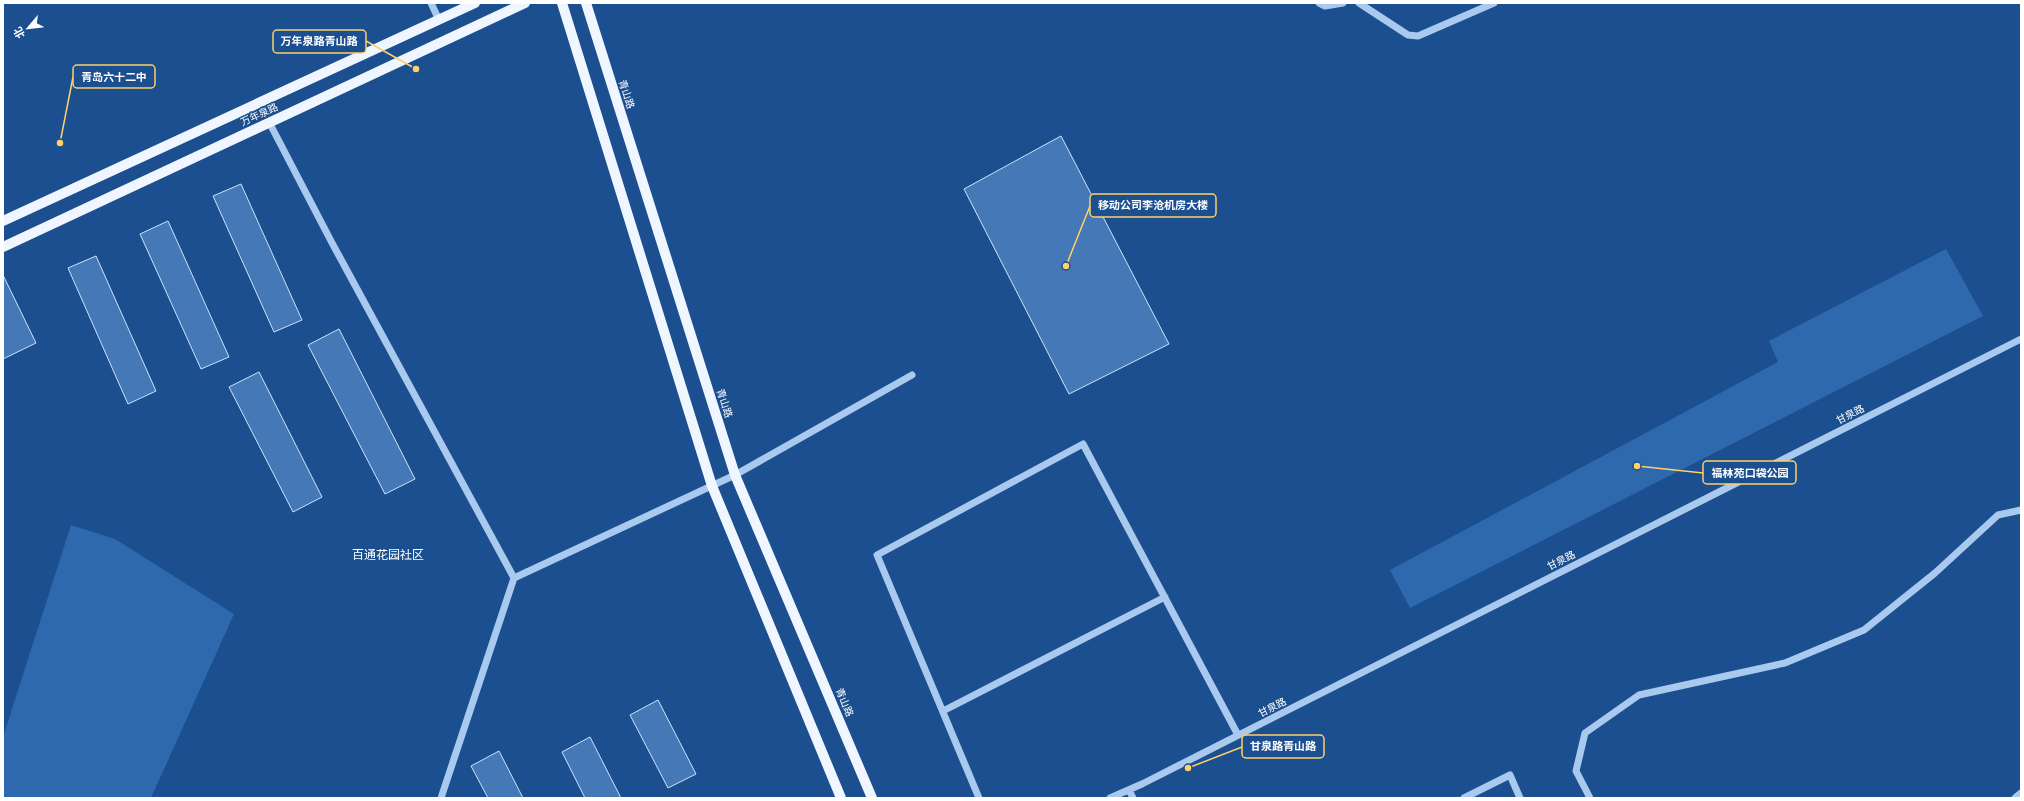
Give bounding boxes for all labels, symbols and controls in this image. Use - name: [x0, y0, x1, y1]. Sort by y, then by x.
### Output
- north arrow: [8, 8, 48, 48]
- text: 北: [10, 24, 29, 41]
- callout: 万年泉路青山路: [273, 30, 366, 53]
- text: 万年泉路青山路: [281, 33, 358, 49]
- callout: 青岛六十二中: [73, 65, 155, 88]
- text: 青岛六十二中: [81, 69, 147, 85]
- street label: 青山路: [615, 78, 638, 111]
- street label: 万年泉路: [238, 99, 281, 130]
- callout: 移动公司李沧机房大楼: [1090, 194, 1216, 217]
- text: 移动公司李沧机房大楼: [1098, 197, 1208, 213]
- street label: 青山路: [713, 387, 736, 420]
- street label: 甘泉路: [1833, 401, 1867, 428]
- callout: 福林苑口袋公园: [1703, 461, 1796, 484]
- text: 福林苑口袋公园: [1712, 465, 1789, 481]
- district label: 百通花园社区: [352, 546, 424, 563]
- street label: 甘泉路: [1544, 547, 1578, 574]
- street label: 青山路: [832, 685, 857, 719]
- street label: 甘泉路: [1255, 694, 1289, 721]
- callout: 甘泉路青山路: [1242, 735, 1324, 758]
- text: 甘泉路青山路: [1250, 738, 1317, 754]

